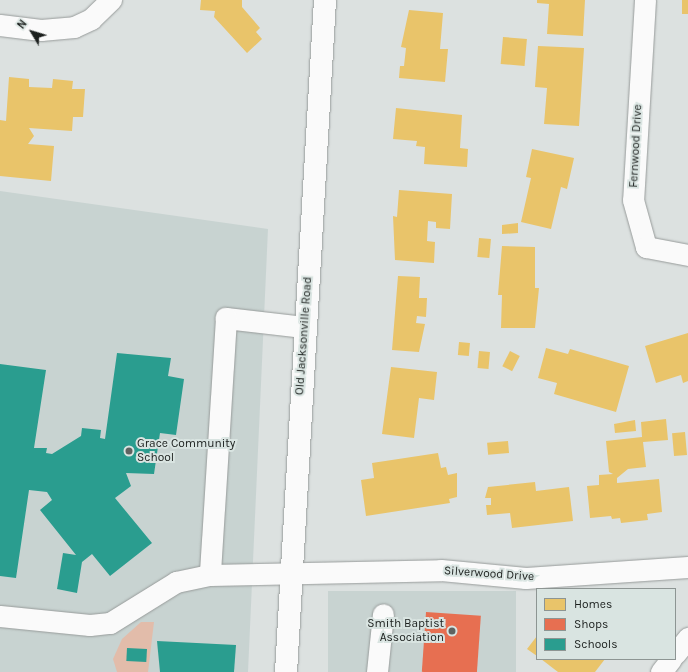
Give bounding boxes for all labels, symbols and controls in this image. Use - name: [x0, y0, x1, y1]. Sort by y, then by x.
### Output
- north arrow: [12, 12, 52, 52]
- text: N: [15, 17, 30, 31]
- street label: Fernwood Drive: [627, 104, 645, 188]
- street label: Old Jacksonville Road: [293, 276, 315, 396]
- place label: Grace Community School: [137, 437, 235, 465]
- marker: Grace Community School: [124, 446, 134, 456]
- street label: Silverwood Drive: [443, 564, 535, 584]
- legend: [536, 588, 676, 660]
- text: Homes: [574, 597, 612, 611]
- place label: Smith Baptist Association: [367, 617, 444, 645]
- text: Shops: [574, 617, 608, 631]
- marker: Smith Baptist Association: [447, 626, 457, 636]
- text: Schools: [574, 637, 617, 651]

